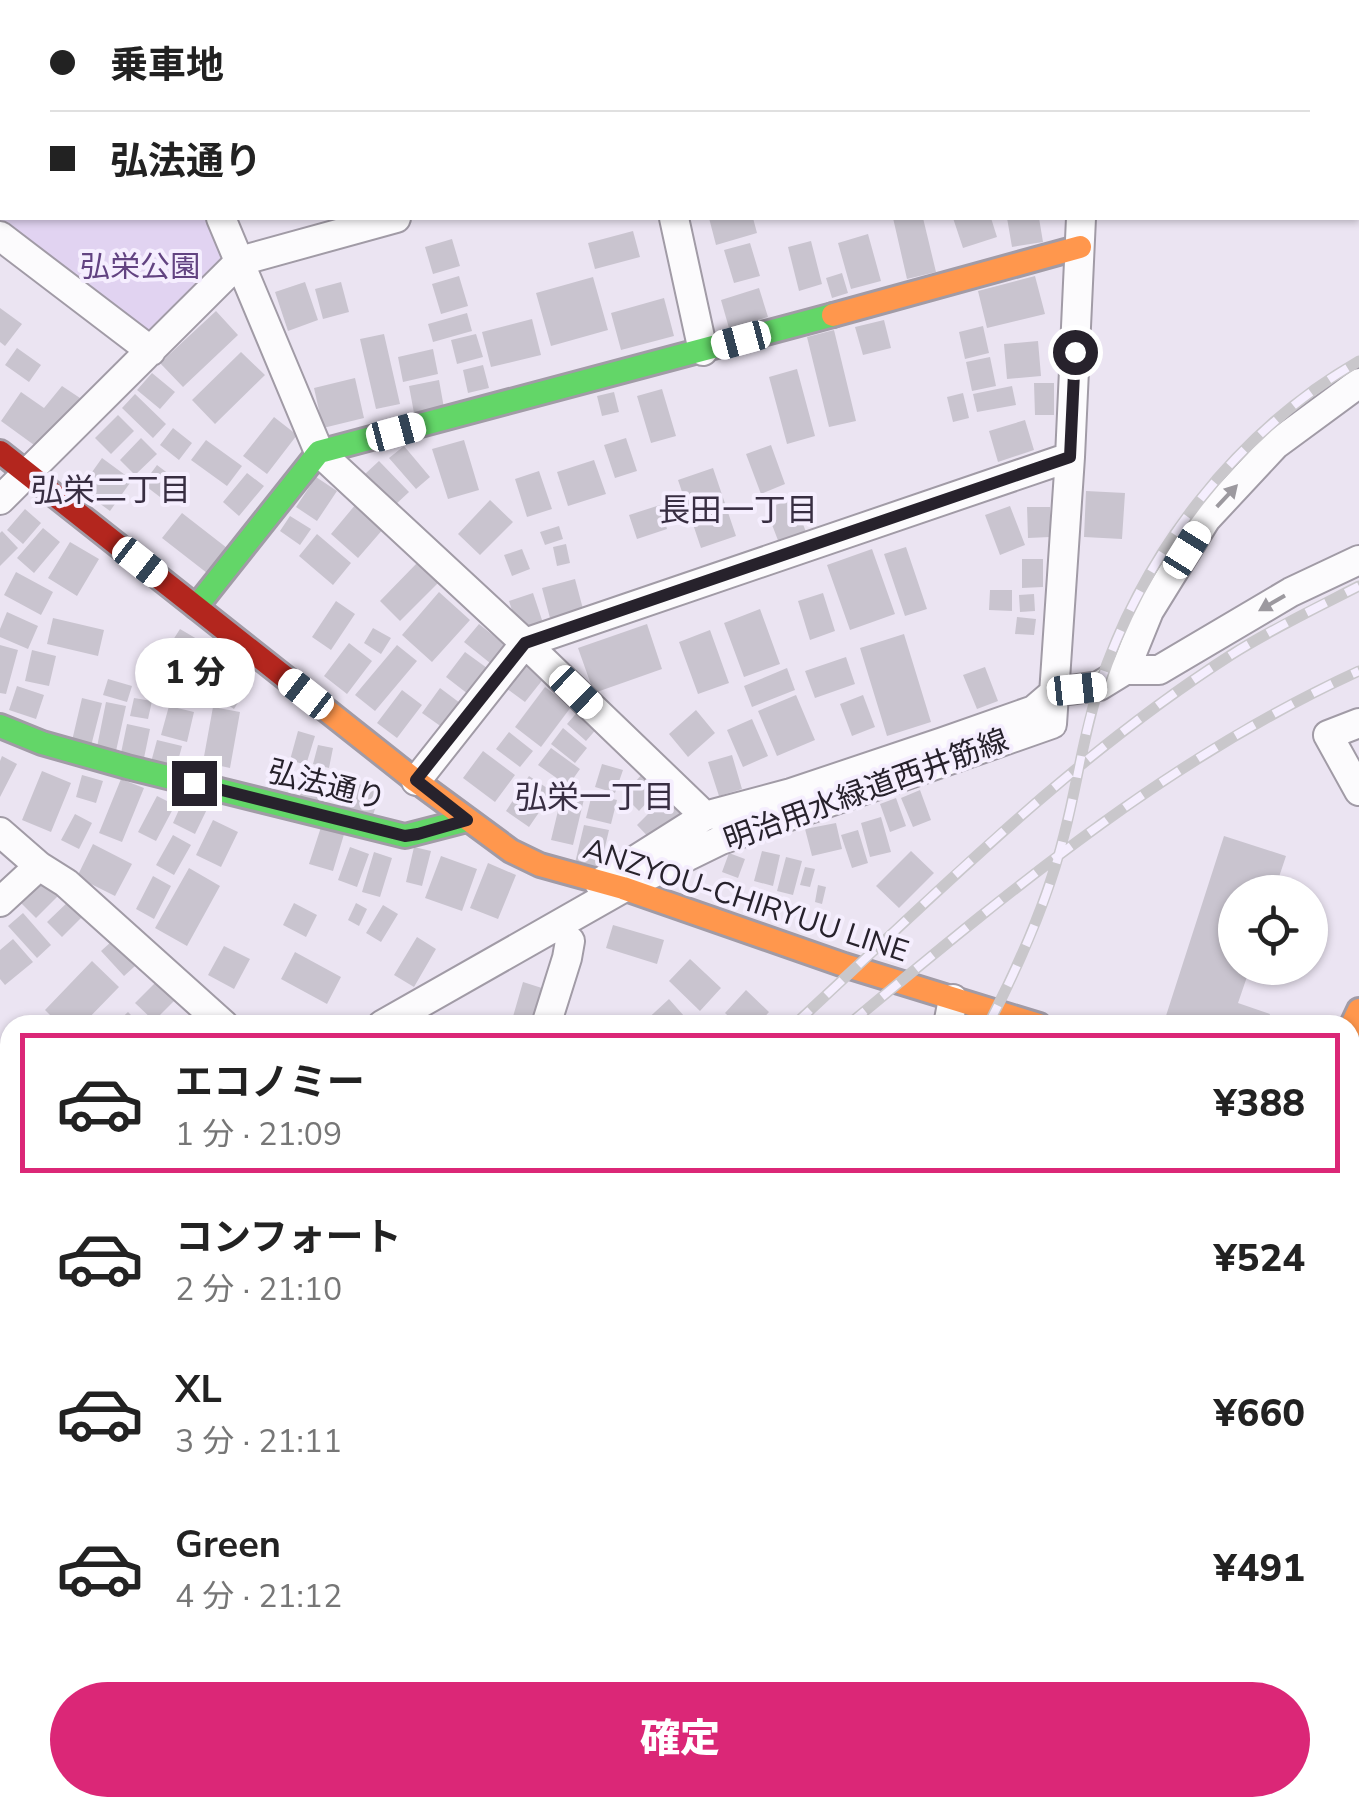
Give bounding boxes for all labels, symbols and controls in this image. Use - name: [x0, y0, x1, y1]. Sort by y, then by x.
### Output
- text: 乗車地: [110, 40, 224, 91]
- text: 弘法通り: [110, 136, 262, 187]
- park label: 弘栄公園: [80, 247, 200, 288]
- car: [708, 318, 774, 362]
- route start: [1053, 330, 1098, 375]
- car: [363, 410, 429, 454]
- district label: 弘栄二丁目: [31, 469, 191, 512]
- one-way arrow: [1215, 485, 1238, 509]
- district label: 長田一丁目: [658, 489, 818, 532]
- car: [1158, 517, 1216, 583]
- car: [107, 532, 173, 592]
- one-way arrow: [1258, 594, 1286, 612]
- callout: 1 分: [134, 638, 254, 708]
- text: 1 分: [165, 651, 225, 694]
- car: [544, 660, 608, 724]
- car: [273, 664, 339, 724]
- car: [1046, 671, 1108, 707]
- street label: 明治用水緑道西井筋線: [718, 720, 1014, 861]
- street label: 弘法通り: [264, 751, 390, 820]
- route end: [172, 761, 217, 806]
- district label: 弘栄一丁目: [515, 776, 675, 819]
- street label: ANZYOU-CHIRYUU LINE: [578, 829, 914, 972]
- map controls: [1218, 875, 1328, 985]
- button: locate: [1218, 875, 1328, 985]
- text: エコノミー: [175, 1057, 365, 1108]
- icon: car: [55, 1058, 145, 1148]
- text: ¥388: [1214, 1078, 1305, 1129]
- text: 1 分 · 21:09: [175, 1113, 342, 1156]
- text: コンフォート: [175, 1212, 402, 1263]
- icon: car: [55, 1213, 145, 1303]
- text: ¥524: [1214, 1233, 1305, 1284]
- text: 2 分 · 21:10: [175, 1268, 342, 1311]
- text: XL: [175, 1364, 222, 1415]
- icon: car: [55, 1368, 145, 1458]
- text: ¥660: [1214, 1388, 1305, 1439]
- text: 3 分 · 21:11: [175, 1420, 342, 1463]
- text: Green: [175, 1519, 281, 1570]
- icon: car: [55, 1523, 145, 1613]
- text: ¥491: [1214, 1543, 1305, 1594]
- text: 4 分 · 21:12: [175, 1575, 342, 1618]
- button: 確定: [50, 1682, 1310, 1797]

